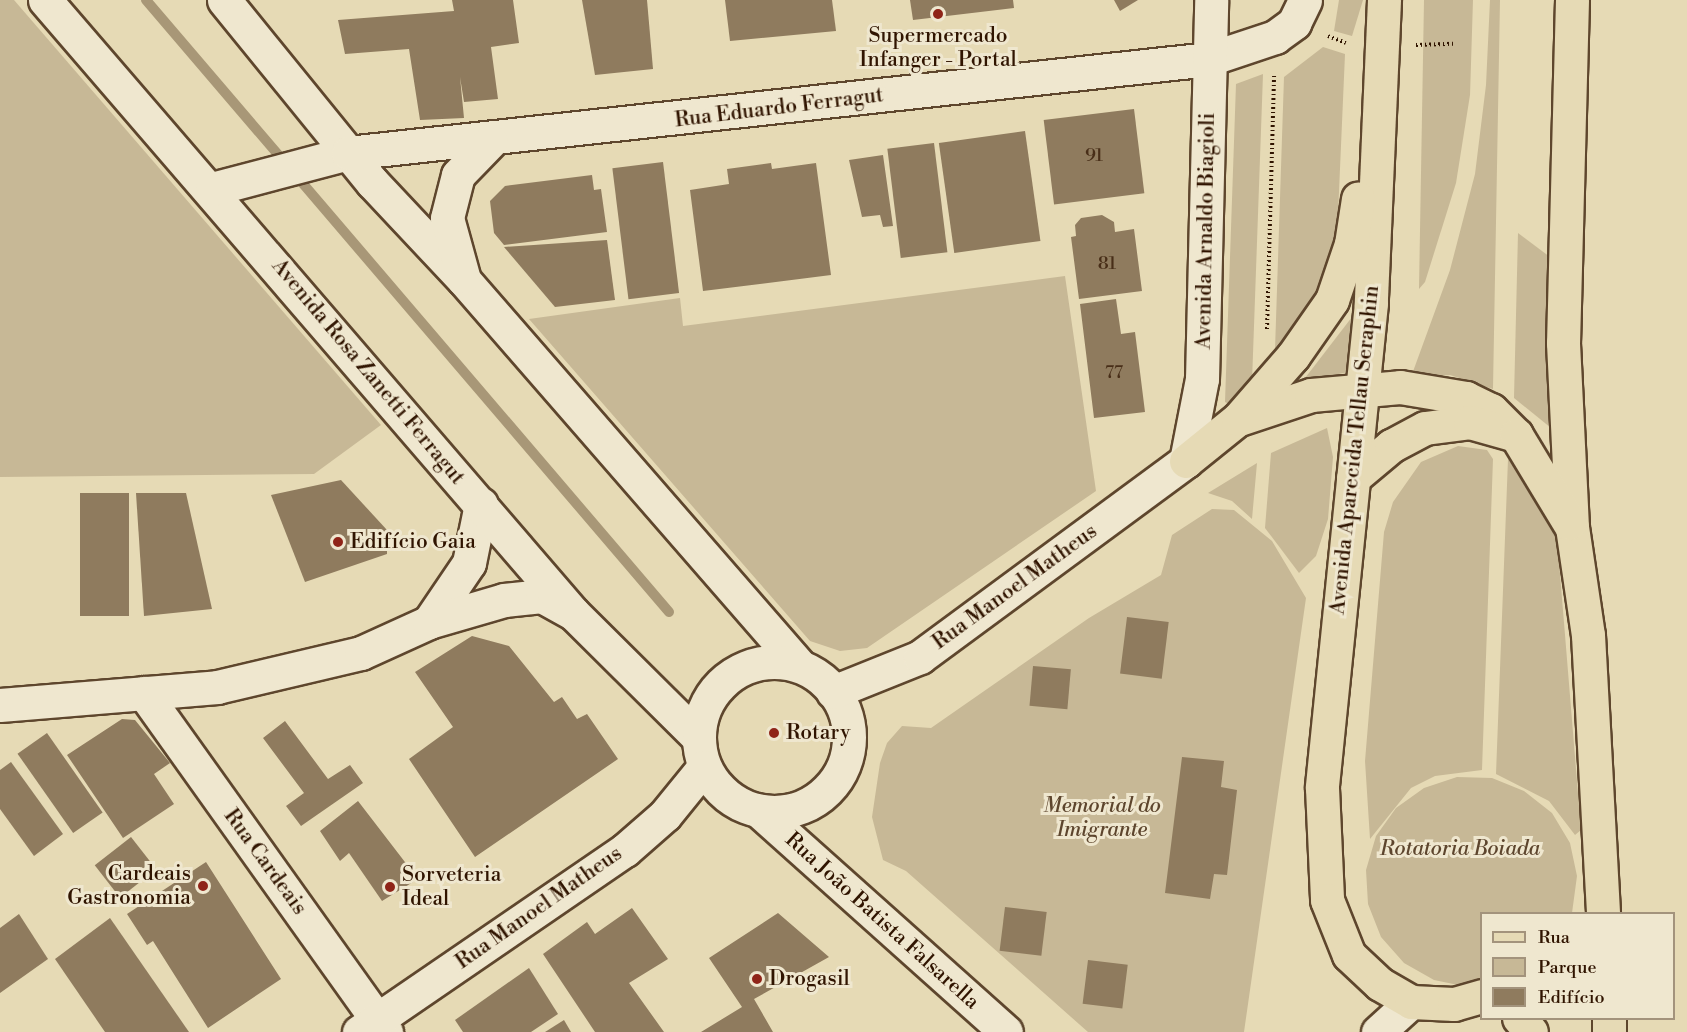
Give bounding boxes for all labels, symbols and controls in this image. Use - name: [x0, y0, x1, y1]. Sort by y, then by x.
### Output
- marker: Supermercado Infanger - Portal: [931, 7, 945, 21]
- place label: Supermercado Infanger - Portal: [859, 23, 1017, 73]
- street label: Rua Eduardo Ferragut: [673, 83, 885, 133]
- street label: Avenida Arnaldo Biagioli: [1191, 112, 1221, 350]
- house number: 91: [1085, 145, 1103, 167]
- house number: 81: [1098, 253, 1116, 275]
- street label: Avenida Rosa Zanetti Ferragut: [266, 254, 470, 490]
- street label: Avenida Aparecida Tellau Seraphin: [1325, 284, 1385, 616]
- house number: 77: [1105, 362, 1123, 384]
- street label: Rua Manoel Matheus: [928, 519, 1102, 655]
- place label: Edifício Gaia: [350, 529, 476, 555]
- marker: Edifício Gaia: [331, 535, 345, 549]
- place label: Rotary: [786, 720, 850, 746]
- marker: Rotary: [767, 726, 781, 740]
- park label: Memorial do Imigrante: [1043, 793, 1161, 843]
- street label: Rua Cardeais: [218, 804, 312, 920]
- street label: Rua João Batista Falsarella: [780, 827, 984, 1015]
- park label: Rotatoria Boiada: [1380, 836, 1540, 862]
- street label: Rua Manoel Matheus: [451, 841, 627, 975]
- place label: Cardeais Gastronomia: [67, 861, 191, 911]
- place label: Sorveteria Ideal: [402, 862, 501, 912]
- marker: Cardeais Gastronomia: [196, 879, 210, 893]
- marker: Sorveteria Ideal: [383, 880, 397, 894]
- legend: [1480, 912, 1675, 1020]
- text: Rua: [1538, 926, 1570, 949]
- text: Parque: [1538, 956, 1597, 979]
- place label: Drogasil: [769, 966, 850, 992]
- marker: Drogasil: [750, 972, 764, 986]
- text: Edifício: [1538, 986, 1605, 1009]

